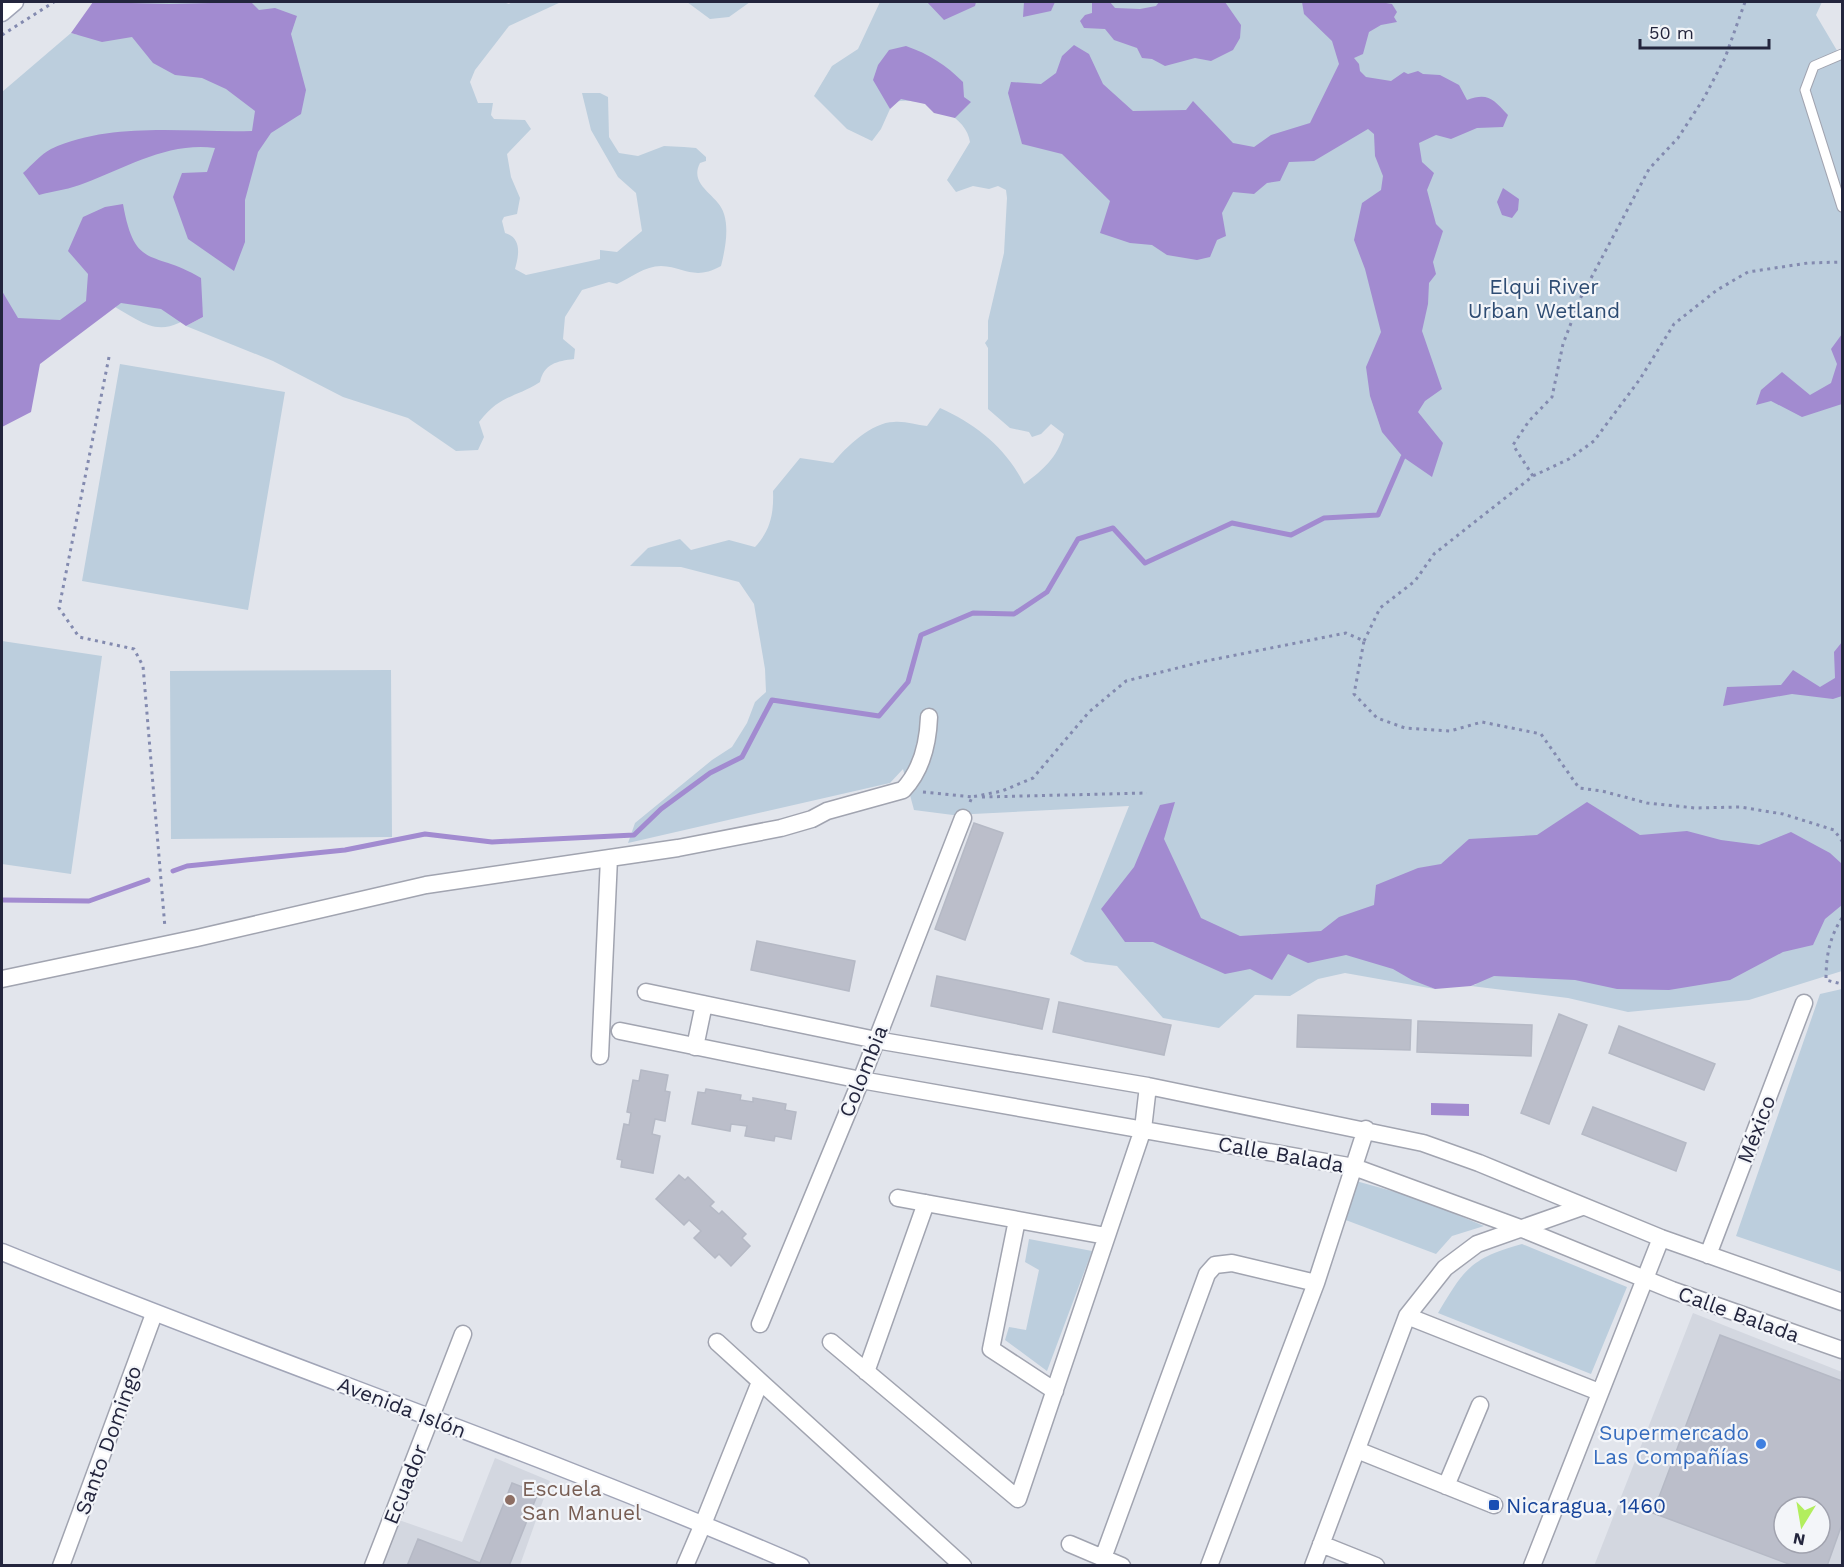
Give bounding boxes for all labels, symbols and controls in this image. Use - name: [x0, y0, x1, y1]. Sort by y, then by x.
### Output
- scale bar: [1640, 12, 1769, 50]
- text: 50 m: [1649, 22, 1694, 43]
- park label: Elqui River Urban Wetland: [1468, 274, 1620, 323]
- street label: Colombia: [833, 1021, 893, 1121]
- street label: México: [1732, 1092, 1780, 1166]
- street label: Calle Balada: [1216, 1131, 1346, 1177]
- street label: Calle Balada: [1675, 1280, 1803, 1348]
- street label: Santo Domingo: [69, 1362, 147, 1518]
- street label: Avenida Islón: [334, 1371, 470, 1443]
- place label: Supermercado Las Compañías: [1593, 1420, 1749, 1469]
- marker: Supermercado Las Compañías: [1754, 1437, 1768, 1451]
- street label: Ecuador: [378, 1440, 432, 1528]
- place label: Escuela San Manuel: [522, 1476, 642, 1525]
- marker: Escuela San Manuel: [503, 1493, 517, 1507]
- place label: Nicaragua, 1460: [1506, 1493, 1666, 1518]
- north arrow: [1772, 1495, 1832, 1555]
- marker: Nicaragua, 1460: [1487, 1498, 1501, 1512]
- text: N: [1792, 1529, 1807, 1550]

